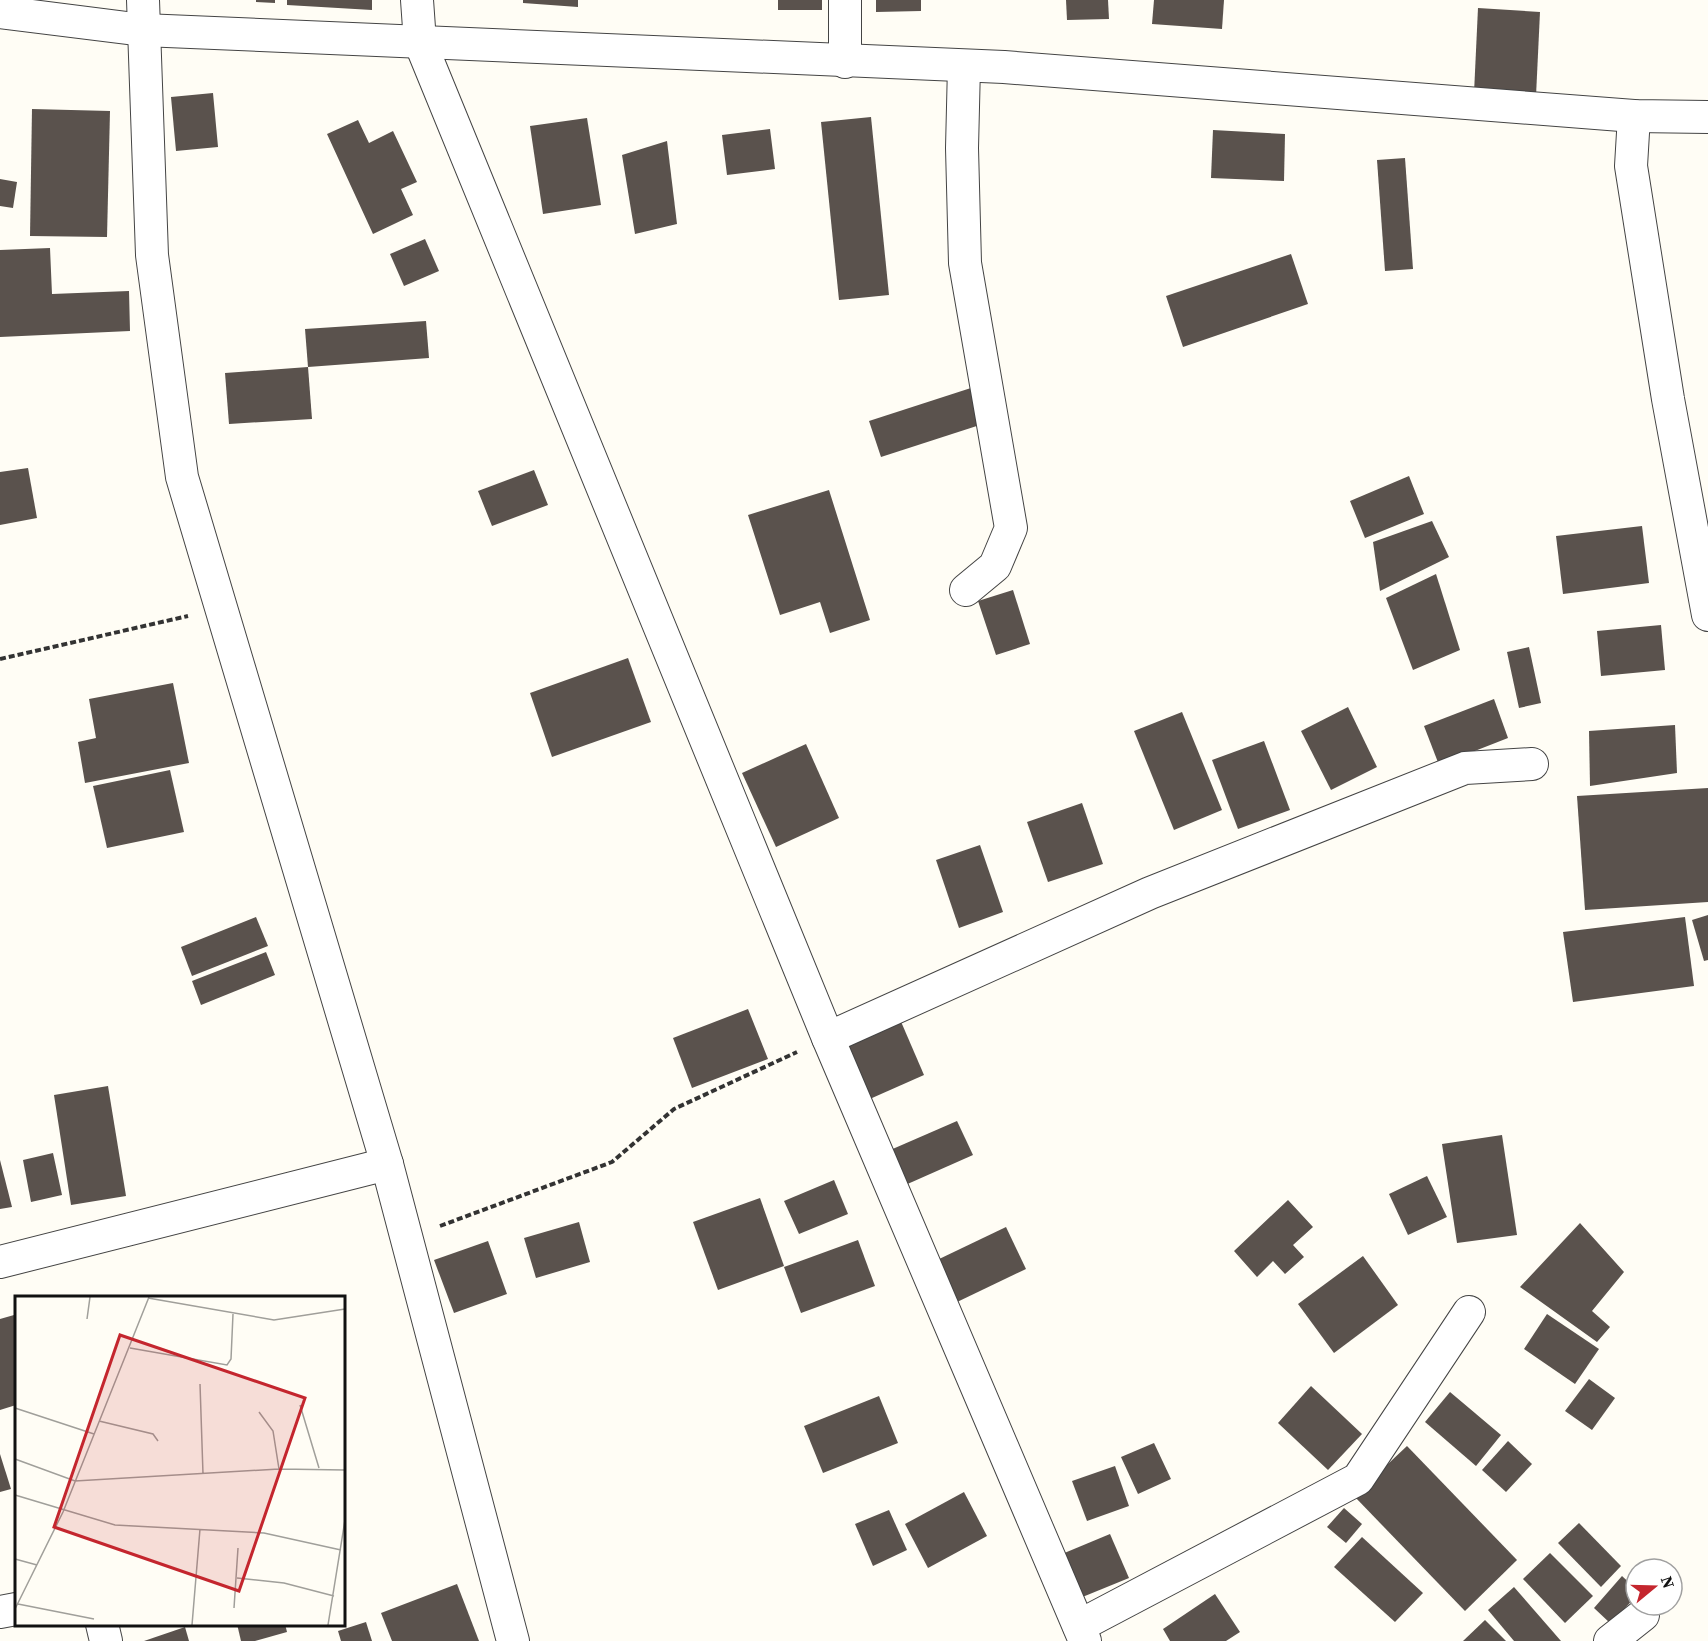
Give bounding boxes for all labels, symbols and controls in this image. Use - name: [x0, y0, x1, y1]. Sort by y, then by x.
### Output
- inset map: [15, 1296, 345, 1626]
- north arrow: [1624, 1557, 1684, 1617]
- text: N: [1656, 1573, 1681, 1592]

